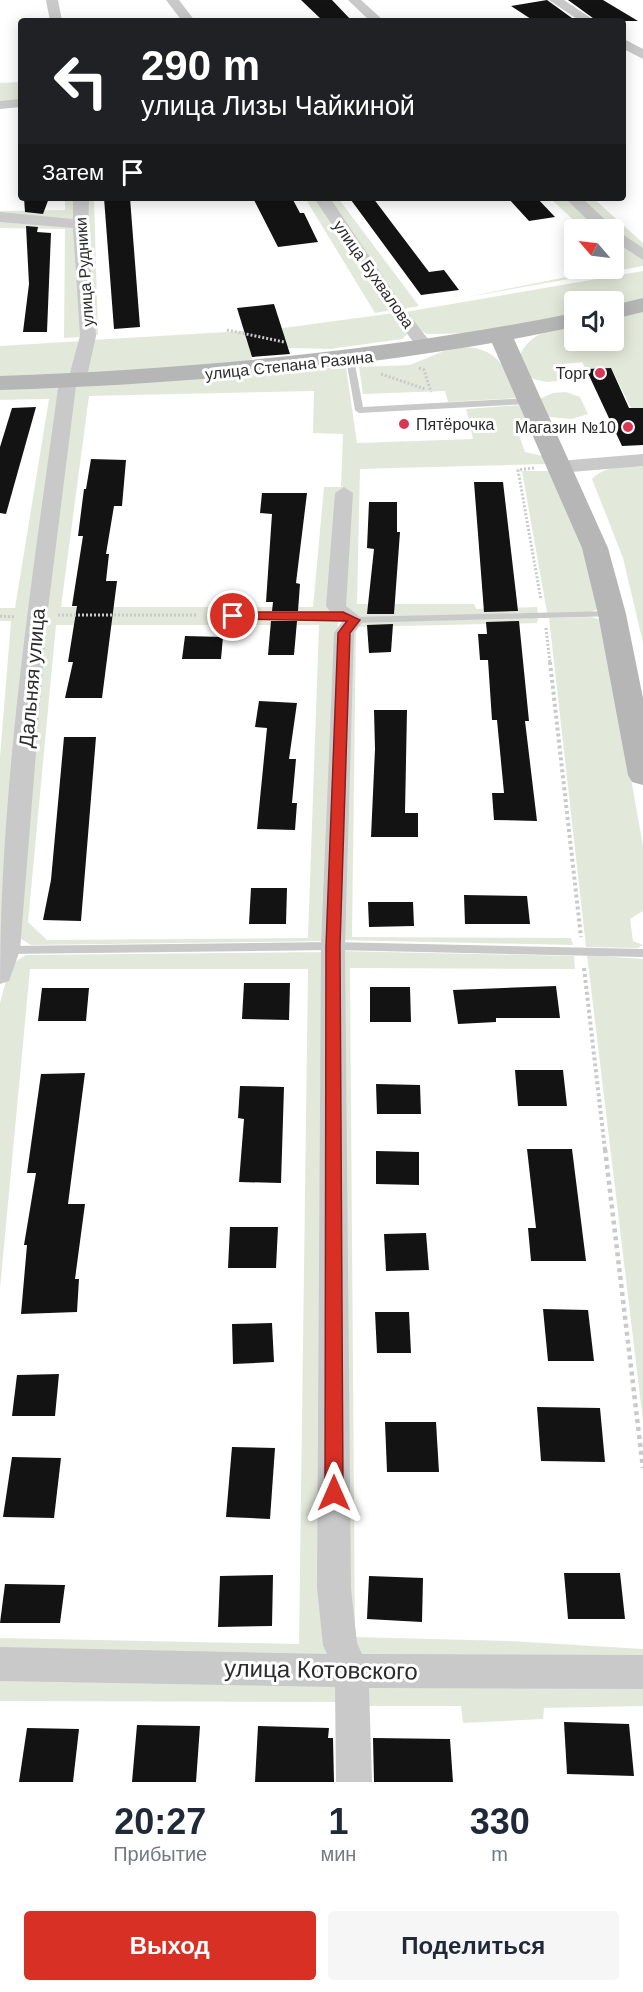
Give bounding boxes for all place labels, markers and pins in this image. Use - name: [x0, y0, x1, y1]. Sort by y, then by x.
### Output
- place label: Торг: [556, 365, 588, 382]
- marker: Торг: [593, 366, 607, 380]
- place label: Пятёрочка: [416, 416, 495, 433]
- marker: Пятёрочка: [397, 417, 411, 431]
- place label: Магазин №10: [515, 419, 616, 436]
- marker: Магазин №10: [621, 420, 635, 434]
- pin: [207, 590, 258, 641]

